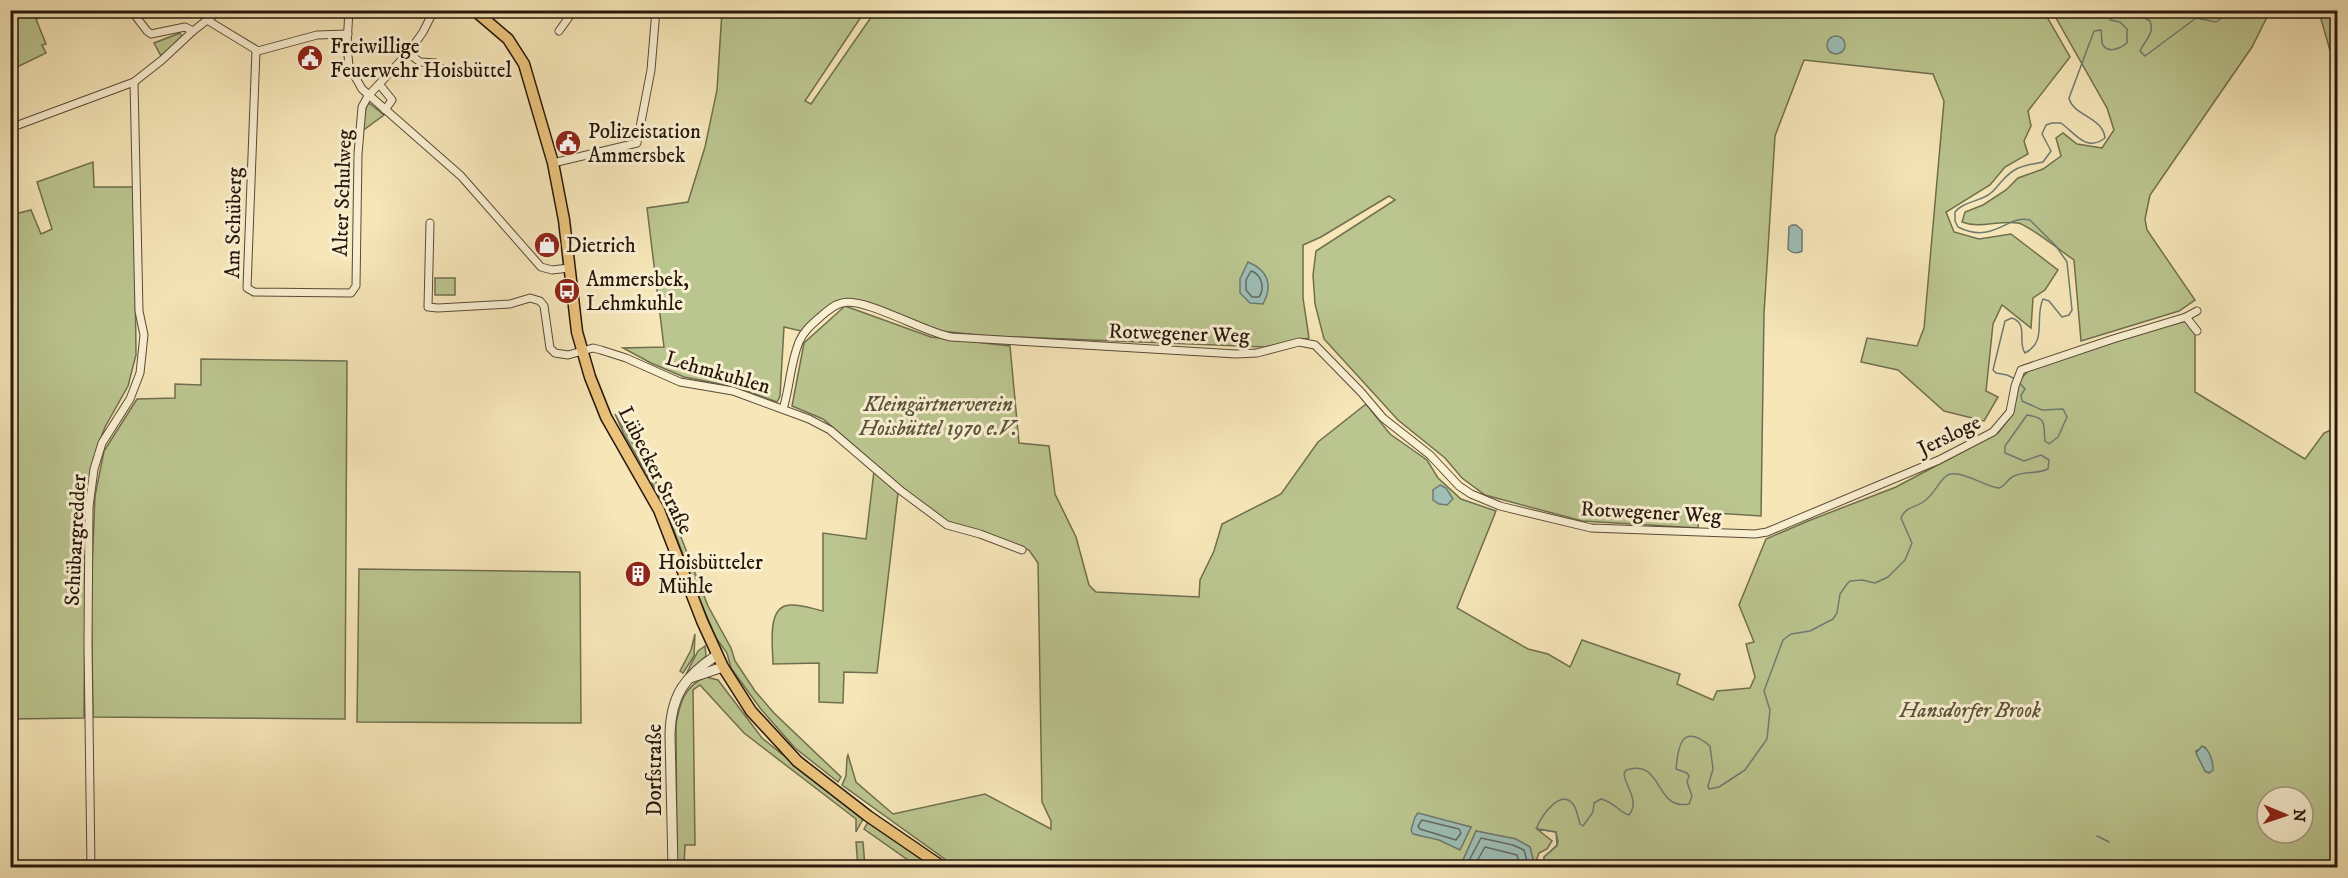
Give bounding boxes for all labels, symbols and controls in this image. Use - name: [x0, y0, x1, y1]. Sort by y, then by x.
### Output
- place label: Freiwillige Feuerwehr Hoisbüttel: [330, 34, 512, 84]
- public building icon: Freiwillige Feuerwehr Hoisbüttel: [295, 43, 325, 73]
- place label: Polizeistation Ammersbek: [588, 119, 701, 169]
- street label: Alter Schulweg: [328, 128, 358, 257]
- public building icon: Polizeistation Ammersbek: [553, 128, 583, 158]
- street label: Am Schüberg: [220, 166, 248, 279]
- shop icon: Dietrich: [532, 230, 562, 260]
- place label: Dietrich: [566, 233, 636, 259]
- place label: Ammersbek, Lehmkuhle: [586, 267, 689, 317]
- bus stop icon: Ammersbek, Lehmkuhle: [552, 276, 582, 306]
- street label: Rotwegener Weg: [1108, 319, 1251, 349]
- street label: Lehmkuhlen: [662, 346, 773, 400]
- park label: Kleingärtnerverein Hoisbüttel 1970 e.V.: [858, 392, 1018, 442]
- street label: Lübecker Straße: [612, 402, 699, 539]
- street label: Jersloge: [1912, 409, 1985, 463]
- street label: Schübargredder: [60, 473, 92, 607]
- street label: Rotwegener Weg: [1580, 496, 1723, 530]
- place label: Hoisbütteler Mühle: [658, 550, 763, 600]
- building icon: Hoisbütteler Mühle: [623, 559, 653, 589]
- park label: Hansdorfer Brook: [1898, 698, 2041, 724]
- street label: Dorfstraße: [642, 724, 668, 816]
- north arrow: [2255, 785, 2315, 845]
- text: N: [2289, 809, 2309, 822]

